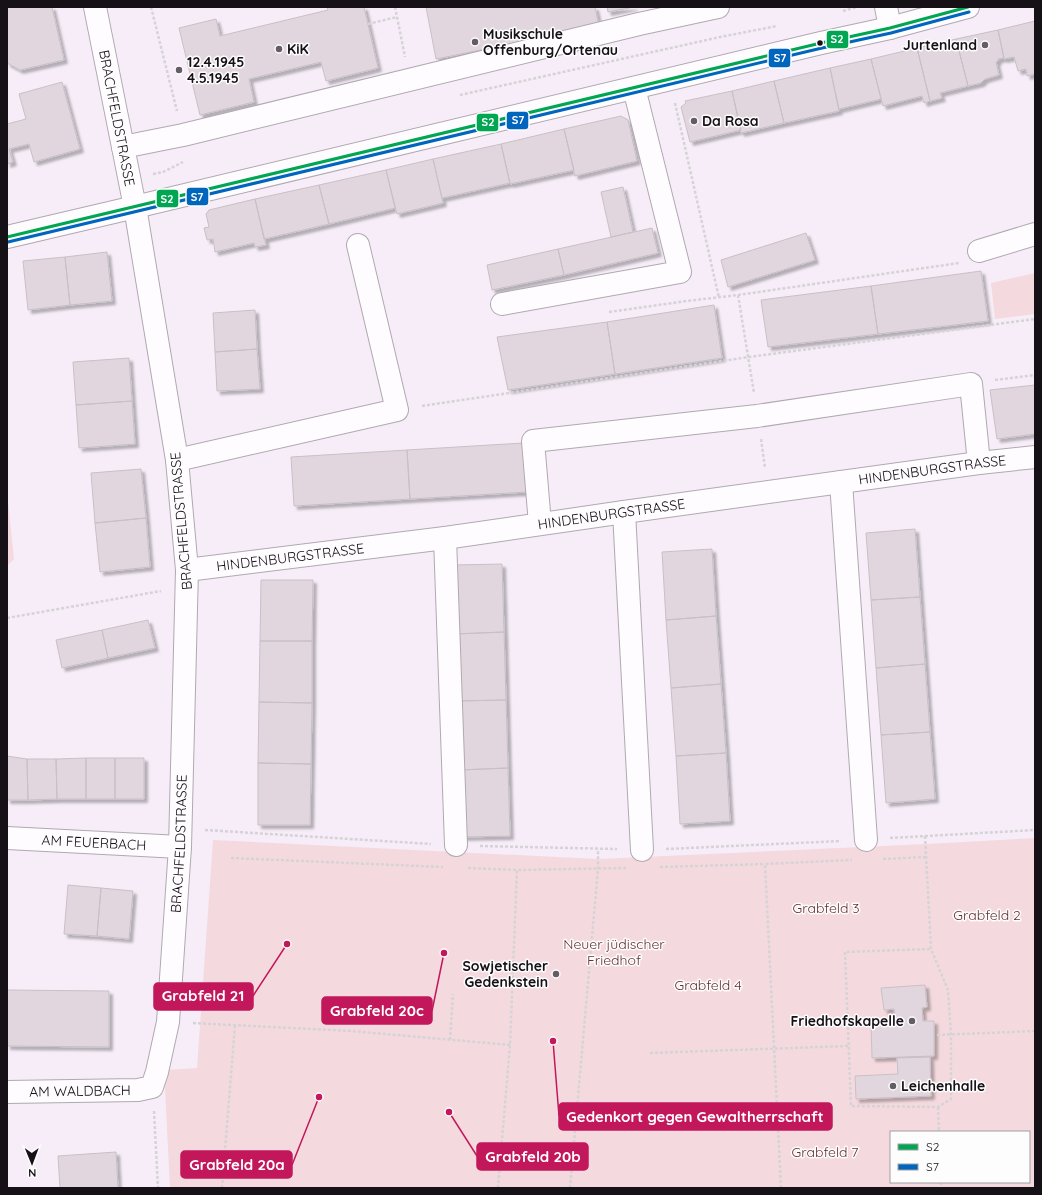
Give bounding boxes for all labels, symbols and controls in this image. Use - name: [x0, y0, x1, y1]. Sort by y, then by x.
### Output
- place label: Musikschule Offenburg/Ortenau: [483, 25, 618, 59]
- line badge: S2: [826, 30, 849, 49]
- text: S2: [831, 32, 843, 46]
- place label: Jurtenland: [903, 36, 977, 54]
- marker: Musikschule Offenburg/Ortenau: [470, 37, 480, 47]
- unlabelled marker: [815, 38, 825, 48]
- place label: KiK: [287, 40, 309, 58]
- marker: Jurtenland: [980, 40, 990, 50]
- marker: KiK: [274, 44, 284, 54]
- street label: BRACHFELDSTRASSE: [95, 48, 139, 188]
- line badge: S7: [768, 48, 791, 68]
- text: S7: [774, 51, 786, 65]
- place label: 12.4.1945 4.5.1945: [187, 53, 244, 87]
- marker: 12.4.1945 4.5.1945: [174, 65, 184, 75]
- line badge: S7: [506, 111, 529, 130]
- place label: Da Rosa: [702, 112, 759, 130]
- line badge: S2: [476, 113, 499, 132]
- text: S7: [512, 113, 524, 127]
- text: S2: [482, 115, 494, 129]
- marker: Da Rosa: [689, 116, 699, 126]
- line badge: S7: [186, 187, 209, 206]
- line badge: S2: [156, 189, 179, 208]
- text: S7: [191, 190, 203, 204]
- text: S2: [161, 192, 173, 206]
- street label: BRACHFELDSTRASSE: [166, 451, 196, 591]
- street label: HINDENBURGSTRASSE: [857, 451, 1007, 489]
- street label: HINDENBURGSTRASSE: [536, 495, 686, 533]
- street label: HINDENBURGSTRASSE: [215, 539, 365, 575]
- street label: BRACHFELDSTRASSE: [166, 774, 191, 914]
- street label: AM FEUERBACH: [41, 831, 147, 854]
- park label: Grabfeld 3: [792, 899, 860, 917]
- park label: Grabfeld 2: [953, 906, 1021, 924]
- park label: Neuer jüdischer Friedhof: [563, 935, 665, 969]
- place label: Sowjetischer Gedenkstein: [462, 957, 548, 991]
- marker: Sowjetischer Gedenkstein: [551, 969, 561, 979]
- park label: Grabfeld 4: [674, 976, 742, 994]
- callout: Grabfeld 21: [154, 983, 253, 1010]
- text: Grabfeld 21: [162, 986, 244, 1005]
- callout: Grabfeld 20c: [322, 997, 432, 1024]
- text: Grabfeld 20c: [330, 1001, 424, 1020]
- place label: Friedhofskapelle: [791, 1012, 904, 1030]
- marker: Friedhofskapelle: [907, 1016, 917, 1026]
- place label: Leichenhalle: [901, 1077, 985, 1095]
- street label: AM WALDBACH: [29, 1081, 131, 1101]
- marker: Leichenhalle: [888, 1081, 898, 1091]
- callout: Gedenkort gegen Gewaltherrschaft: [559, 1103, 832, 1130]
- text: Gedenkort gegen Gewaltherrschaft: [566, 1107, 824, 1126]
- legend: [890, 1131, 1030, 1183]
- text: S2: [926, 1139, 940, 1154]
- north arrow: [12, 1143, 52, 1183]
- callout: Grabfeld 20b: [477, 1143, 588, 1170]
- park label: Grabfeld 7: [792, 1143, 858, 1161]
- text: Grabfeld 20b: [485, 1147, 581, 1166]
- callout: Grabfeld 20a: [181, 1151, 292, 1178]
- text: Grabfeld 20a: [189, 1155, 285, 1174]
- text: S7: [926, 1159, 939, 1174]
- text: N: [28, 1166, 36, 1180]

